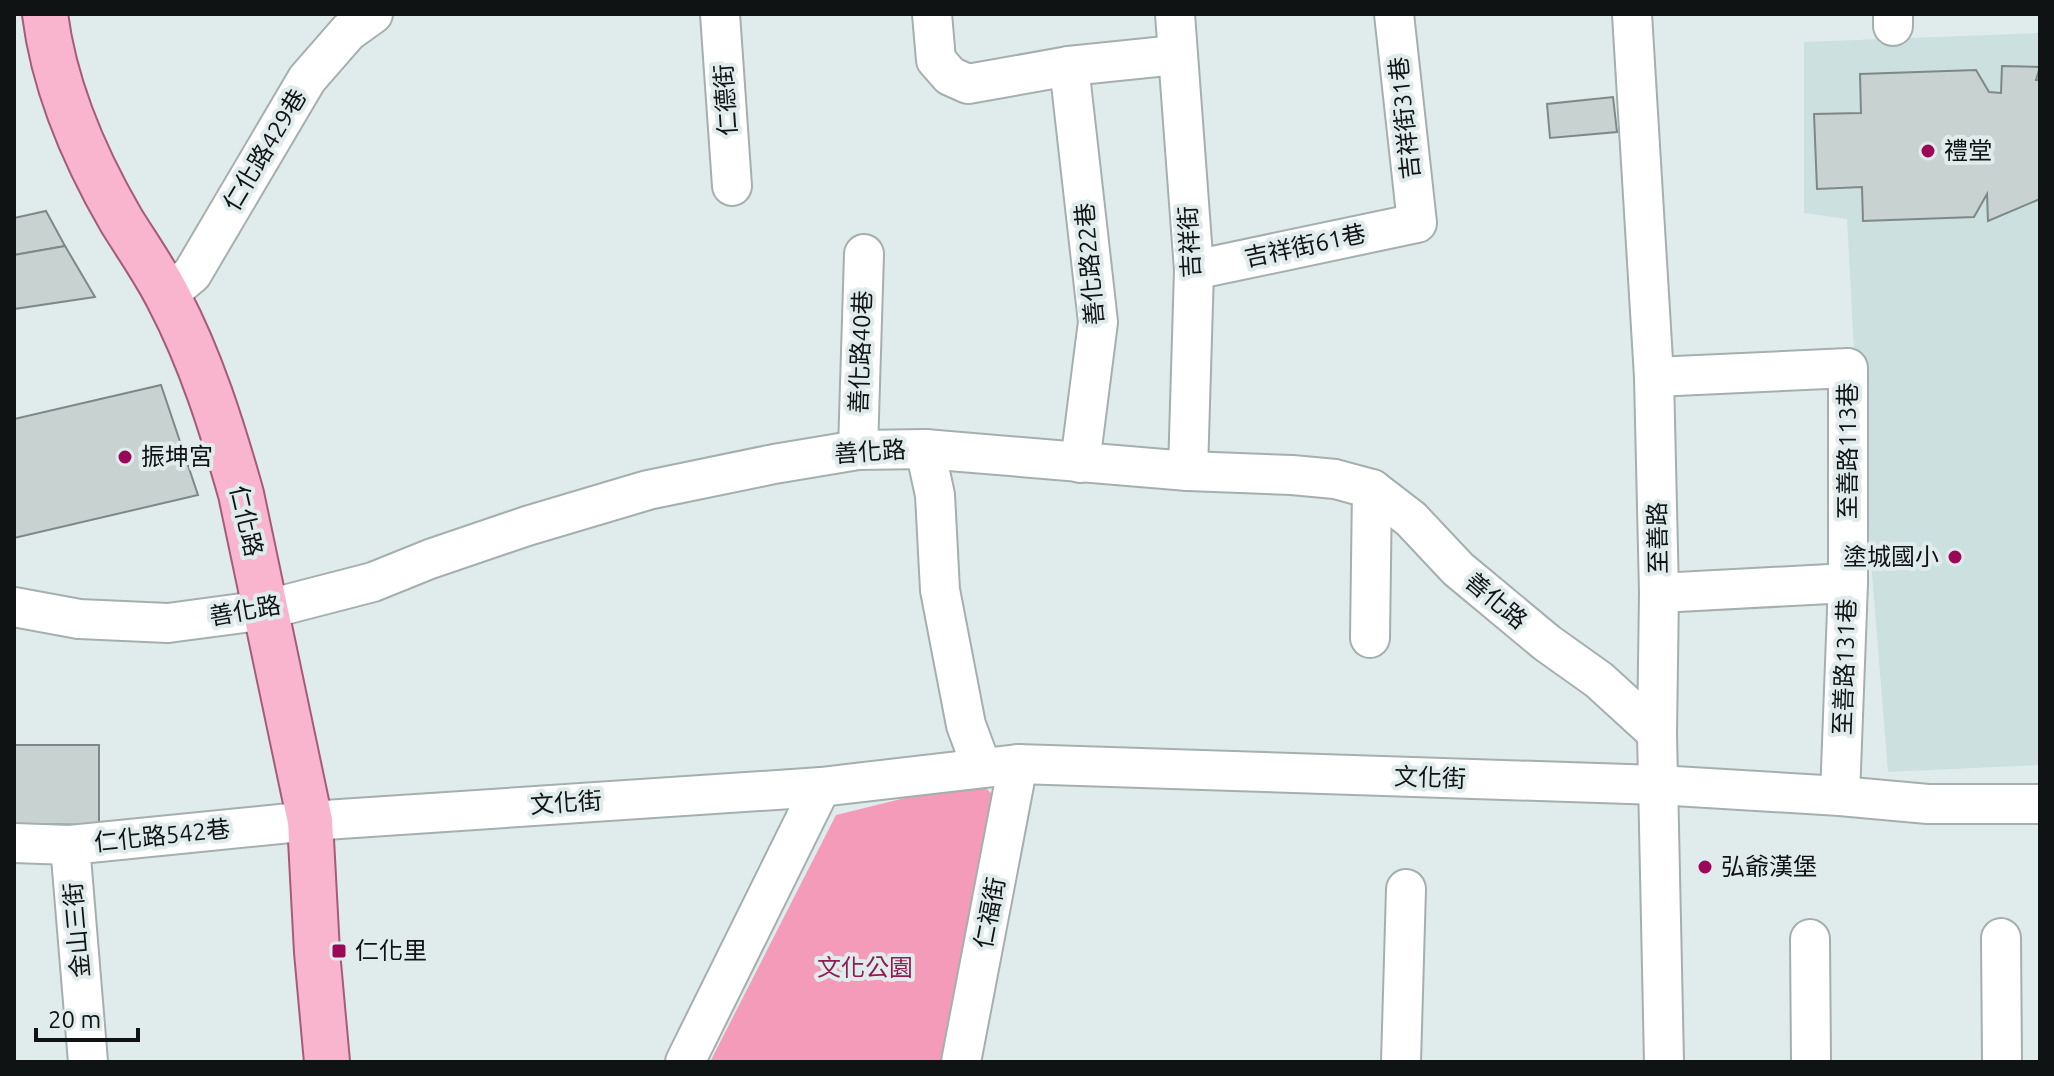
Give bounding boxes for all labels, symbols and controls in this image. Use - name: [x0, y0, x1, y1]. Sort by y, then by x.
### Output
- street label: 吉祥街31巷: [1385, 55, 1424, 181]
- street label: 仁德街: [710, 63, 741, 137]
- street label: 仁化路429巷: [218, 84, 311, 215]
- place label: 禮堂: [1944, 137, 1992, 164]
- marker: 禮堂: [1919, 142, 1937, 160]
- street label: 善化路22巷: [1071, 202, 1108, 327]
- street label: 吉祥街: [1174, 205, 1205, 279]
- street label: 吉祥街61巷: [1242, 220, 1368, 272]
- street label: 善化路40巷: [845, 290, 876, 414]
- street label: 至善路113巷: [1834, 383, 1861, 519]
- street label: 善化路: [833, 436, 907, 467]
- place label: 振坤宮: [141, 443, 213, 470]
- marker: 振坤宮: [116, 448, 134, 466]
- street label: 仁化路: [225, 483, 268, 559]
- street label: 至善路: [1643, 502, 1672, 574]
- place label: 塗城國小: [1843, 543, 1939, 570]
- marker: 塗城國小: [1946, 548, 1964, 566]
- street label: 善化路: [1460, 567, 1533, 634]
- street label: 善化路: [207, 591, 283, 630]
- street label: 至善路131巷: [1829, 598, 1860, 736]
- street label: 文化街: [1394, 763, 1466, 792]
- street label: 文化街: [529, 787, 603, 818]
- street label: 仁化路542巷: [93, 815, 231, 856]
- place label: 弘爺漢堡: [1721, 853, 1817, 880]
- marker: 弘爺漢堡: [1696, 858, 1714, 876]
- street label: 仁福街: [969, 875, 1010, 951]
- street label: 金山三街: [59, 881, 94, 979]
- place label: 仁化里: [355, 937, 427, 964]
- marker: 仁化里: [330, 942, 348, 960]
- park label: 文化公園: [817, 954, 913, 981]
- scale bar: [36, 992, 138, 1042]
- text: 20 m: [48, 1006, 101, 1033]

